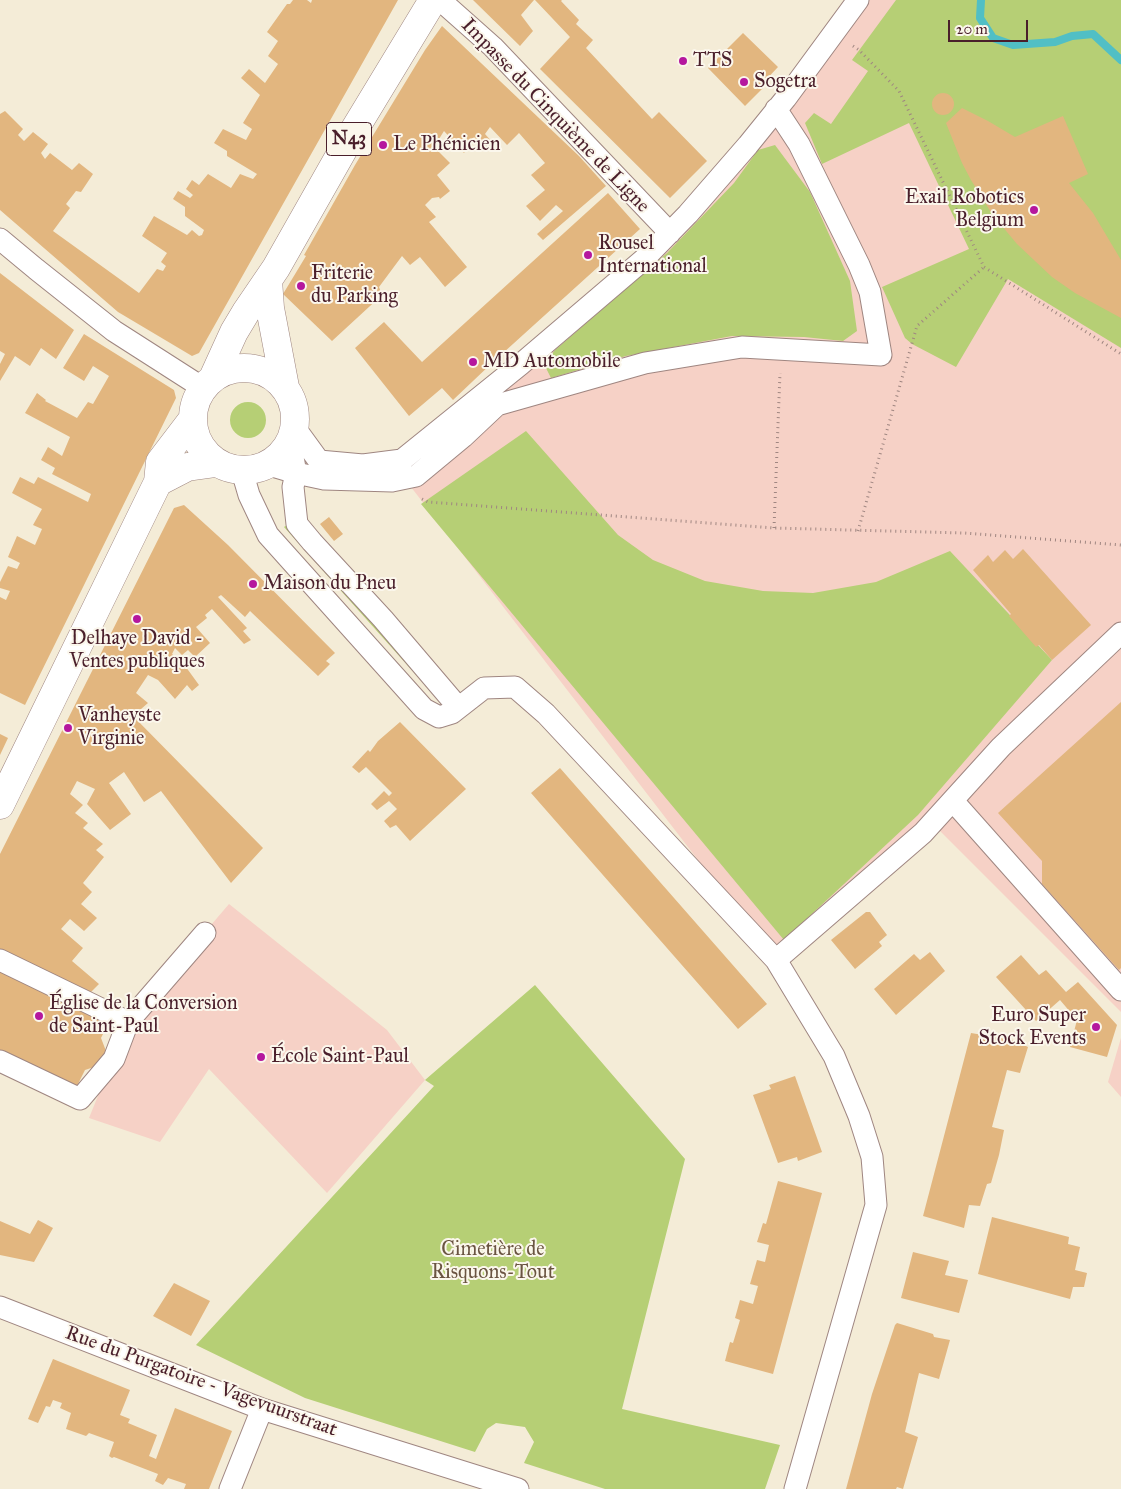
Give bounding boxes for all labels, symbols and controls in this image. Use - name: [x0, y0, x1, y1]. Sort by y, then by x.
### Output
- scale bar: [951, 10, 1031, 42]
- street label: Impasse du Cinquième de Ligne: [456, 14, 654, 218]
- text: 20 m: [956, 20, 988, 38]
- place label: TTS: [693, 49, 732, 73]
- marker: TTS: [677, 55, 689, 67]
- place label: Sogetra: [754, 70, 816, 94]
- marker: Sogetra: [738, 76, 750, 88]
- road number: N43: [326, 122, 372, 156]
- place label: Le Phénicien: [393, 133, 500, 157]
- marker: Le Phénicien: [377, 139, 389, 151]
- place label: Exail Robotics Belgium: [905, 186, 1024, 233]
- marker: Exail Robotics Belgium: [1028, 204, 1040, 216]
- place label: Rousel International: [598, 232, 707, 279]
- marker: Rousel International: [582, 249, 594, 261]
- place label: Friterie du Parking: [311, 262, 398, 309]
- marker: Friterie du Parking: [295, 280, 307, 292]
- place label: MD Automobile: [483, 350, 621, 374]
- marker: MD Automobile: [467, 356, 479, 368]
- place label: Maison du Pneu: [263, 572, 396, 596]
- marker: Maison du Pneu: [247, 578, 259, 590]
- marker: Delhaye David - Ventes publiques: [131, 613, 143, 625]
- place label: Delhaye David - Ventes publiques: [69, 627, 205, 674]
- place label: Vanheyste Virginie: [78, 704, 161, 751]
- marker: Vanheyste Virginie: [62, 722, 74, 734]
- place label: Église de la Conversion de Saint-Paul: [49, 992, 238, 1039]
- place label: Euro Super Stock Events: [978, 1004, 1086, 1051]
- marker: Église de la Conversion de Saint-Paul: [33, 1010, 45, 1022]
- marker: Euro Super Stock Events: [1090, 1021, 1102, 1033]
- place label: École Saint-Paul: [271, 1045, 409, 1069]
- marker: École Saint-Paul: [255, 1051, 267, 1063]
- park label: Cimetière de Risquons-Tout: [431, 1238, 555, 1285]
- street label: Rue du Purgatoire - Vagevuurstraat: [62, 1322, 340, 1442]

